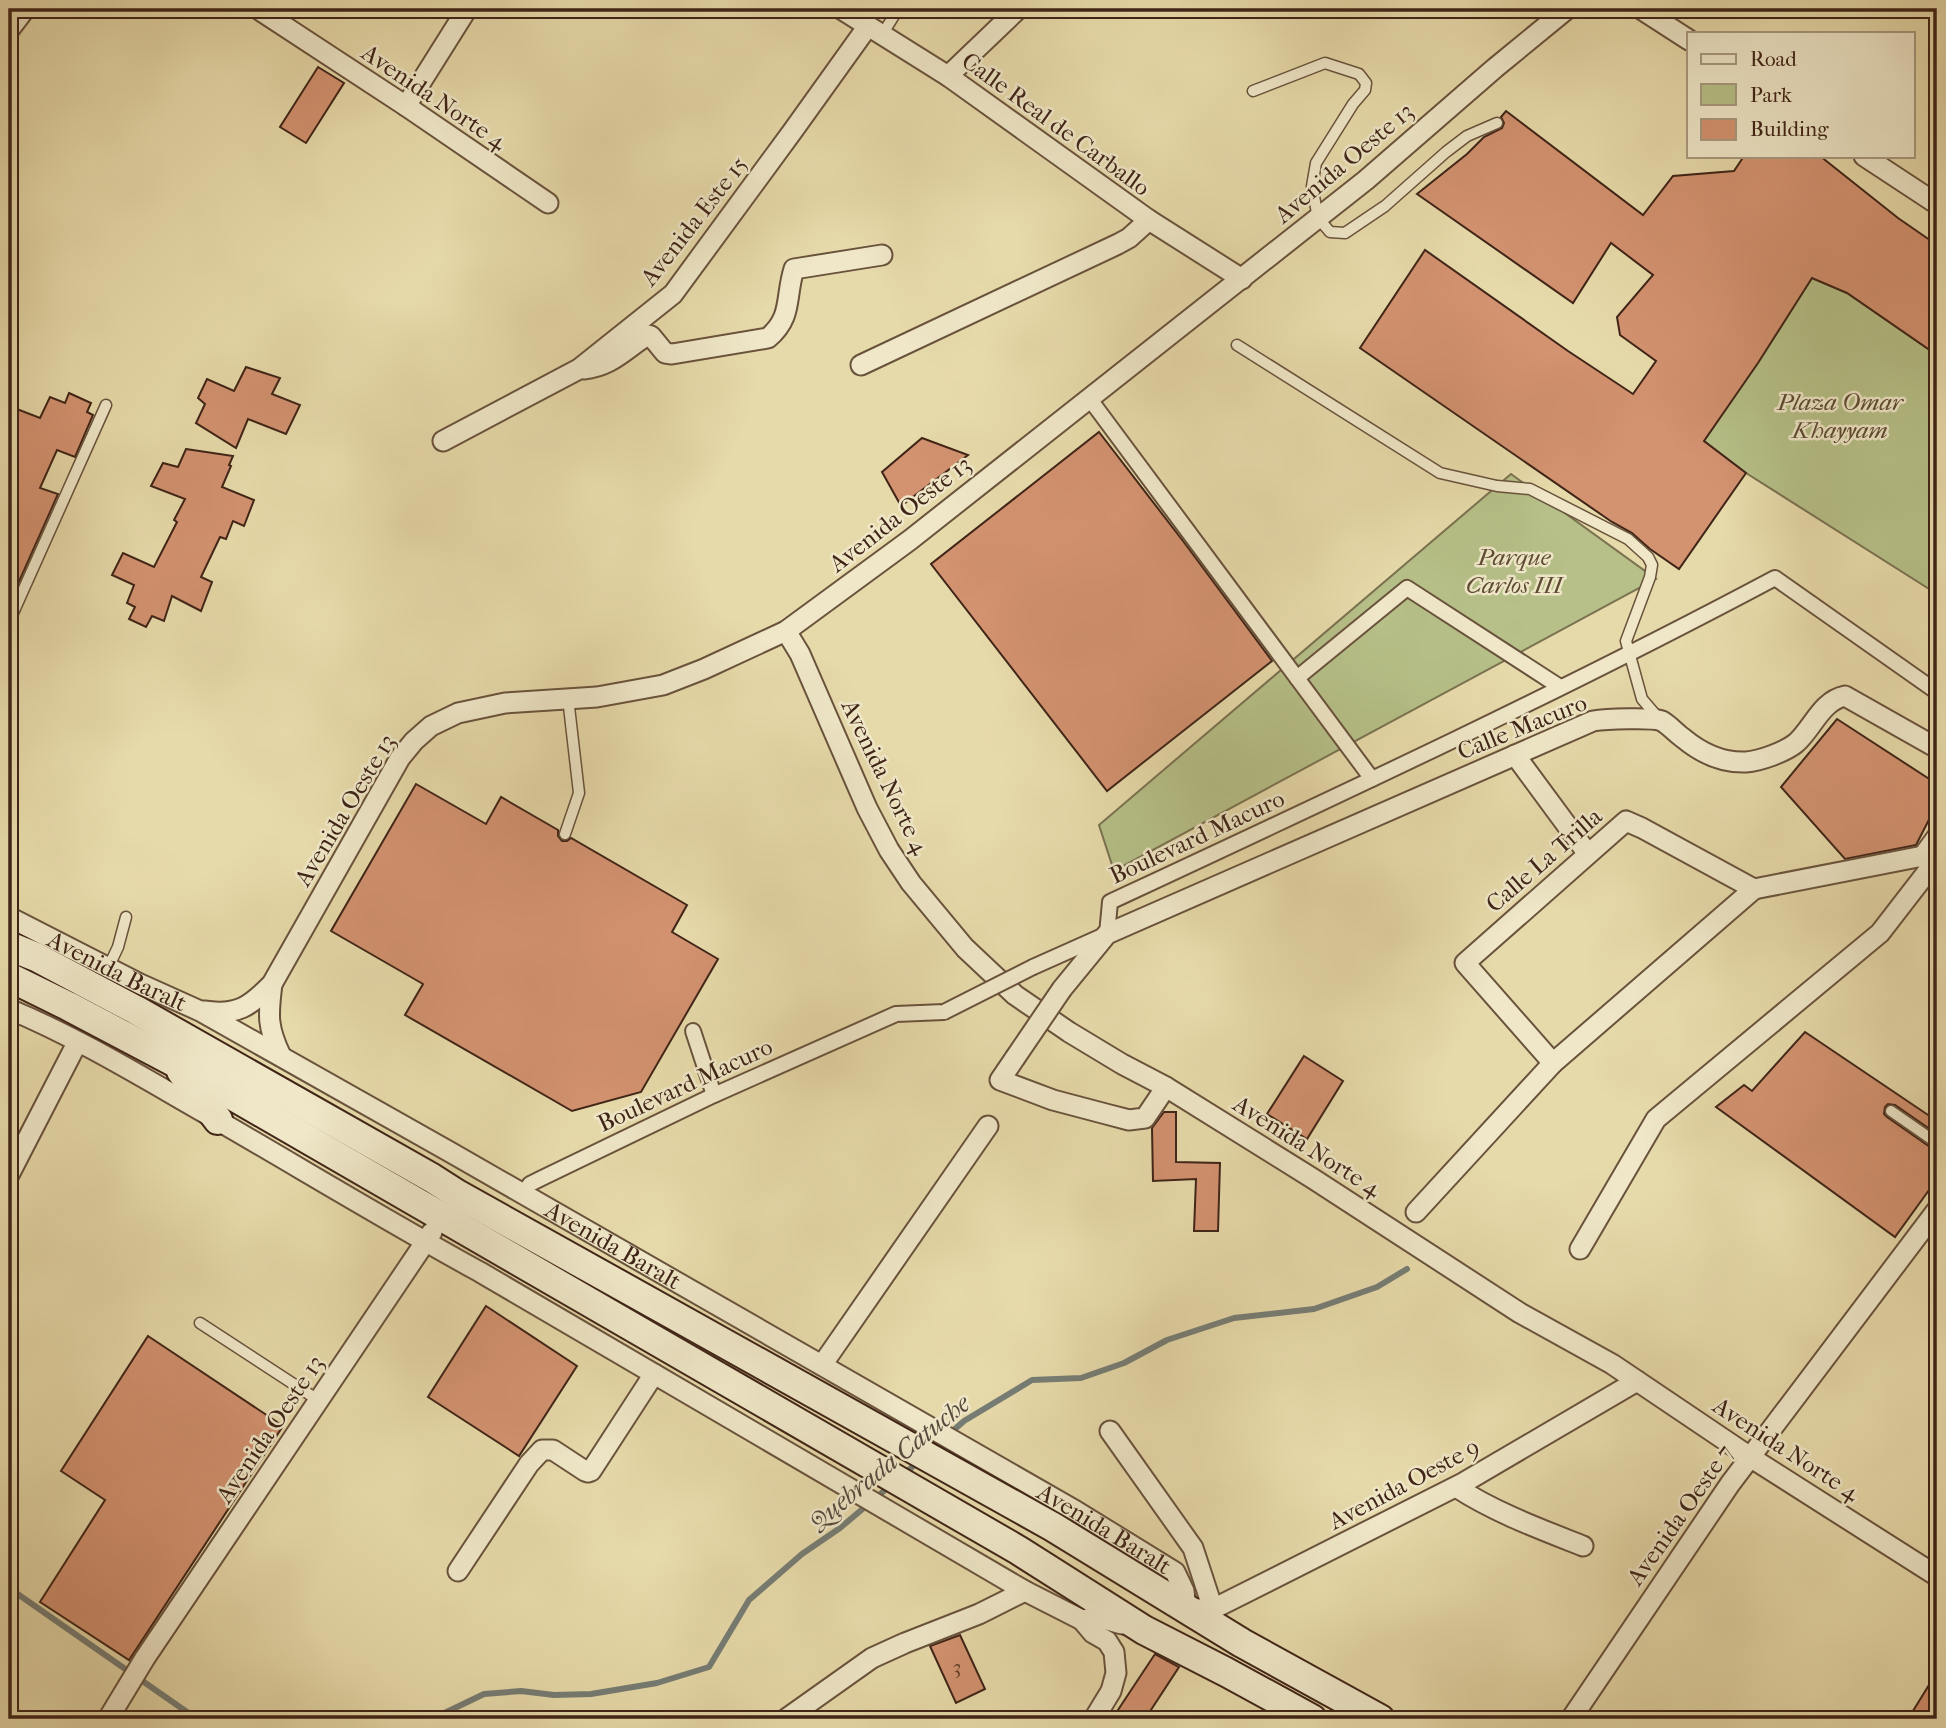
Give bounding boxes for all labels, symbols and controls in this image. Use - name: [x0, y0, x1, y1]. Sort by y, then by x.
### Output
- legend: [1687, 32, 1914, 158]
- street label: Avenida Norte 4: [356, 38, 512, 156]
- street label: Calle Real de Carballo: [956, 46, 1156, 202]
- text: Road: [1750, 47, 1797, 71]
- text: Park: [1750, 83, 1792, 107]
- street label: Avenida Oeste 13: [1268, 97, 1419, 230]
- text: Building: [1750, 117, 1829, 141]
- street label: Avenida Este 15: [634, 151, 753, 292]
- park label: Plaza Omar Khayyam: [1776, 388, 1905, 444]
- street label: Avenida Oeste 13: [823, 450, 977, 579]
- park label: Parque Carlos III: [1466, 543, 1565, 599]
- street label: Calle Macuro: [1453, 688, 1591, 766]
- street label: Avenida Norte 4: [835, 694, 935, 860]
- street label: Avenida Oeste 13: [288, 729, 401, 892]
- street label: Boulevard Macuro: [1105, 784, 1289, 890]
- street label: Calle La Trilla: [1480, 801, 1608, 918]
- street label: Avenida Baralt: [42, 925, 192, 1017]
- street label: Boulevard Macuro: [593, 1032, 777, 1138]
- street label: Avenida Norte 4: [1227, 1089, 1387, 1203]
- street label: Avenida Baralt: [539, 1195, 686, 1296]
- street label: Avenida Oeste 13: [210, 1350, 330, 1509]
- water label: Quebrada Catuche: [802, 1387, 977, 1537]
- street label: Avenida Norte 4: [1707, 1391, 1865, 1507]
- street label: Avenida Oeste 9: [1323, 1433, 1484, 1536]
- street label: Avenida Oeste 7: [1620, 1439, 1739, 1592]
- street label: Avenida Baralt: [1031, 1477, 1177, 1580]
- house number: 3: [953, 1655, 961, 1679]

